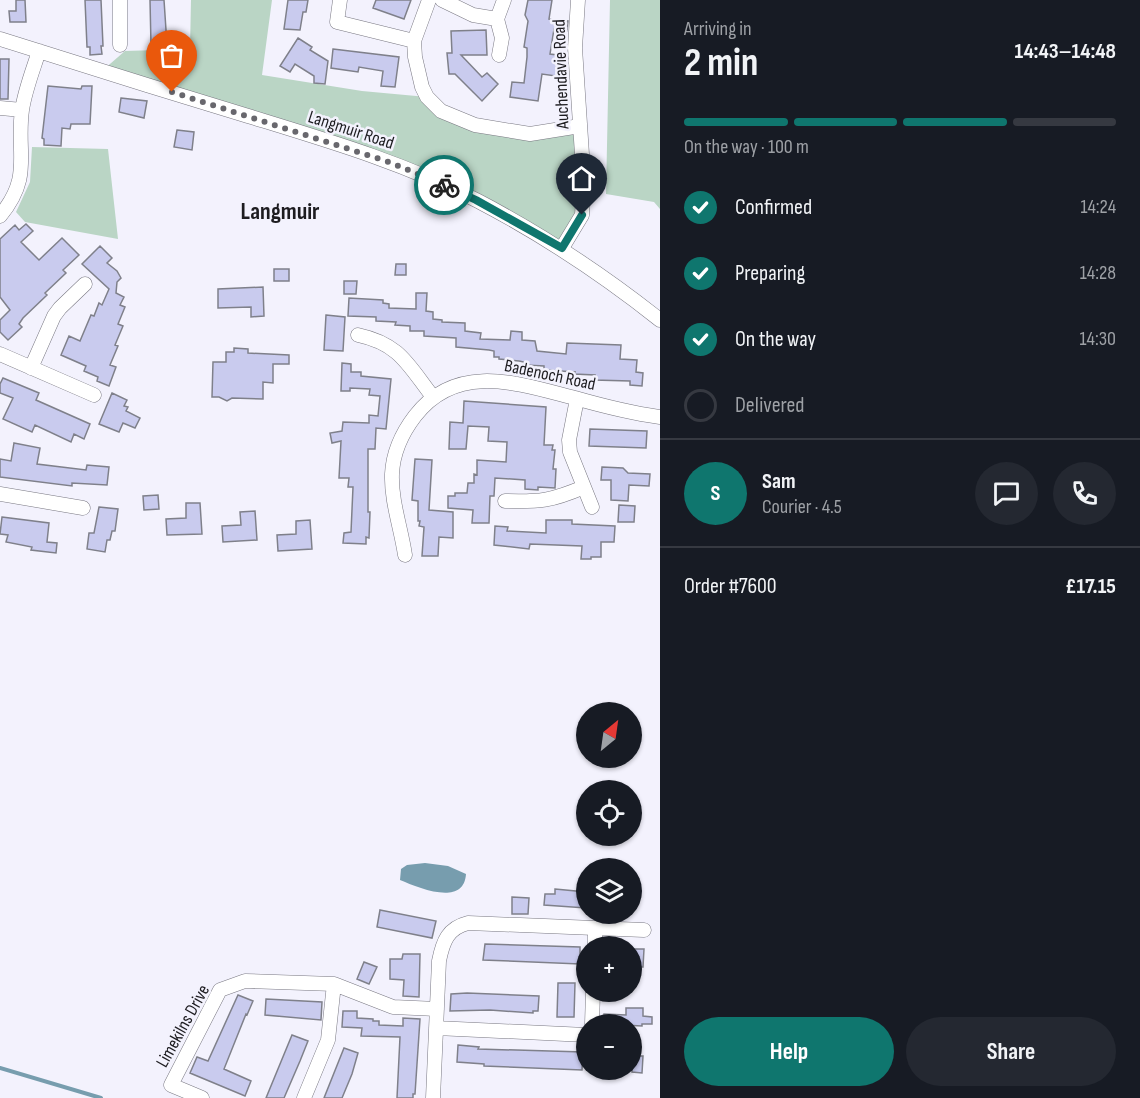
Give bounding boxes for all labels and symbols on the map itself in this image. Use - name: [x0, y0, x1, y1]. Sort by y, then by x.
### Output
- street label: Auchendavie Road: [549, 19, 573, 130]
- pin: [146, 30, 197, 92]
- street label: Langmuir Road: [305, 106, 397, 154]
- pin: [556, 153, 607, 215]
- courier: [414, 155, 474, 215]
- district label: Langmuir: [241, 197, 320, 226]
- street label: Badenoch Road: [502, 355, 598, 395]
- north arrow: [576, 702, 642, 768]
- street label: Limekilns Drive: [152, 981, 214, 1071]

